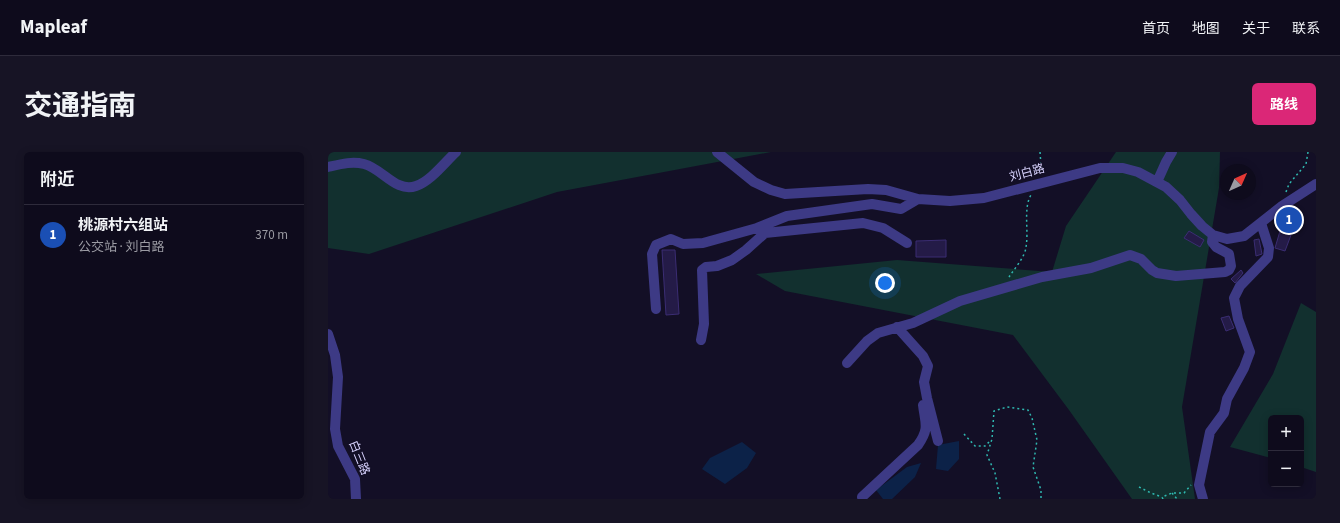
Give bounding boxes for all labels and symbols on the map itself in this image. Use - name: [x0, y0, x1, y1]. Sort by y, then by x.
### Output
- street label: 刘白路: [1007, 160, 1047, 186]
- north arrow: [1220, 164, 1256, 200]
- pin: 1: [1276, 205, 1302, 235]
- your location: [875, 273, 895, 293]
- street label: 白三路: [344, 438, 374, 478]

